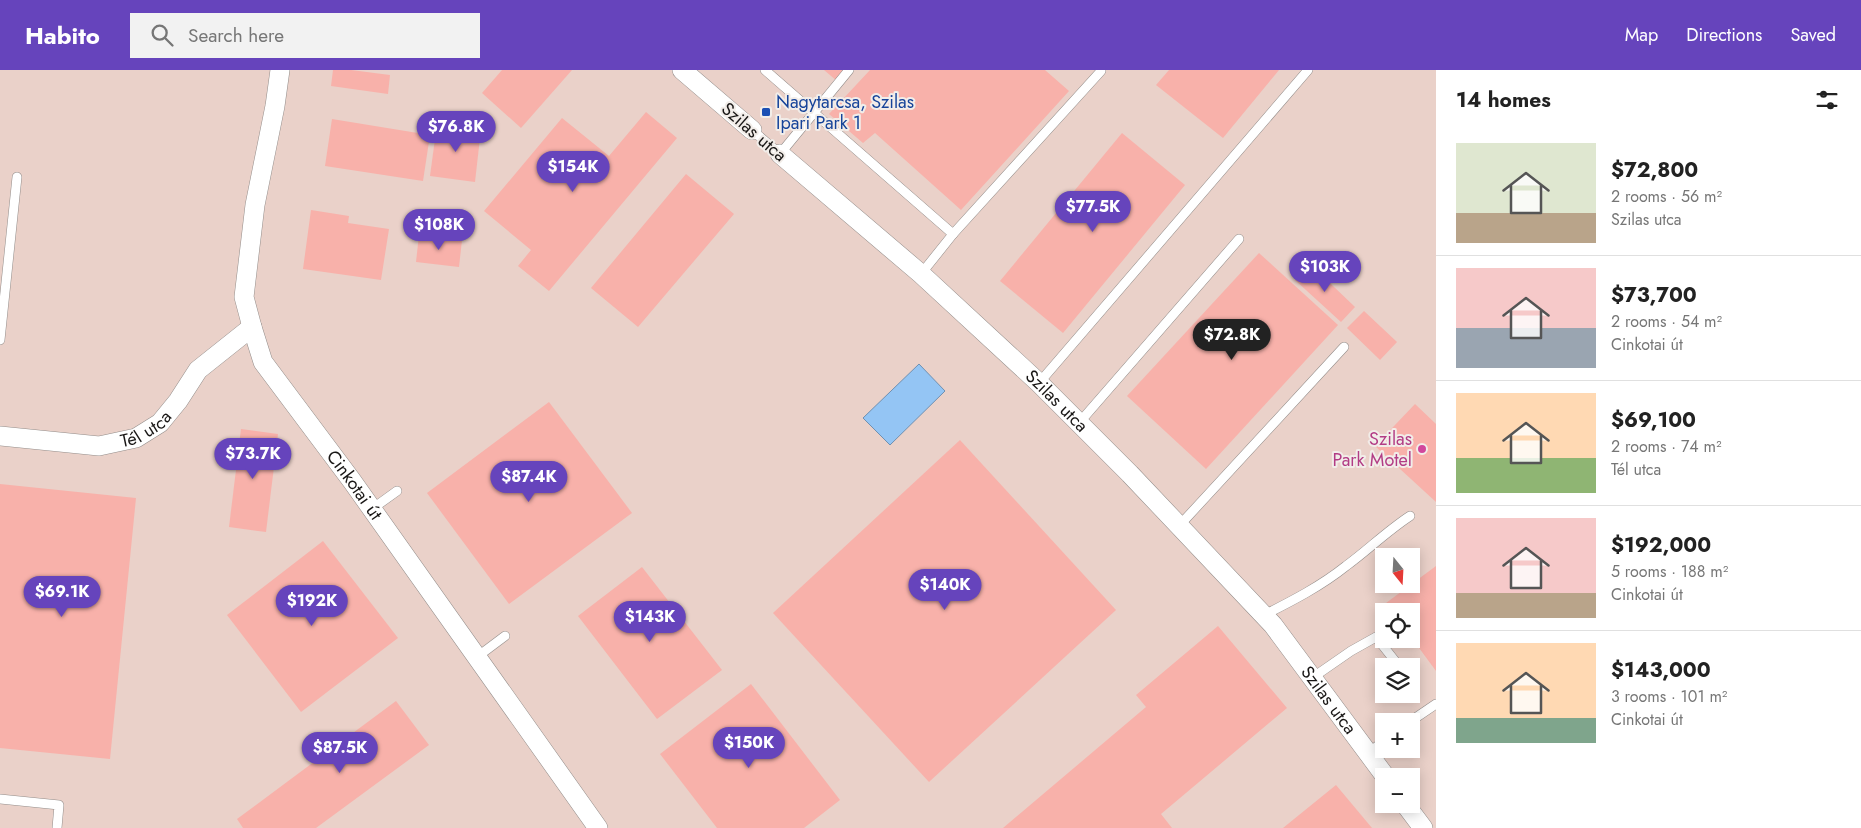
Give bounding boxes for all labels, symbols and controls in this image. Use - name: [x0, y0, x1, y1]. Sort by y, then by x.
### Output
- search box: [130, 13, 480, 58]
- text: Habito: [25, 18, 100, 53]
- icon: search: [148, 21, 176, 49]
- text: Search here: [188, 22, 284, 49]
- text: Map: [1625, 22, 1658, 48]
- text: Directions: [1686, 22, 1762, 48]
- text: Saved: [1790, 22, 1836, 48]
- text: 14 homes: [1456, 85, 1551, 115]
- icon: filters: [1813, 86, 1841, 114]
- place label: Nagytarcsa, Szilas Ipari Park 1: [776, 89, 914, 136]
- street label: Szilas utca: [716, 96, 792, 168]
- marker: Nagytarcsa, Szilas Ipari Park 1: [760, 106, 772, 118]
- pin: $76.8K: [415, 111, 497, 153]
- text: $76.8K: [428, 115, 484, 138]
- pin: $154K: [538, 150, 608, 193]
- text: $154K: [548, 155, 598, 178]
- text: $72,800: [1611, 155, 1698, 185]
- icon: home: [1496, 163, 1556, 223]
- text: 2 rooms · 56 m²: [1611, 185, 1722, 208]
- pin: $77.5K: [1052, 190, 1134, 233]
- text: $77.5K: [1066, 195, 1120, 218]
- pin: $108K: [404, 208, 474, 251]
- text: Szilas utca: [1611, 208, 1682, 231]
- text: $108K: [414, 213, 464, 236]
- pin: $103K: [1290, 250, 1360, 293]
- text: $103K: [1300, 255, 1350, 278]
- text: $73,700: [1611, 280, 1697, 310]
- icon: home: [1496, 288, 1556, 348]
- text: 2 rooms · 54 m²: [1611, 310, 1722, 333]
- pin: $72.8K: [1191, 318, 1273, 361]
- text: $72.8K: [1204, 323, 1260, 346]
- text: Cinkotai út: [1611, 333, 1683, 356]
- street label: Szilas utca: [1020, 364, 1094, 438]
- street label: Tél utca: [118, 405, 178, 454]
- text: $69,100: [1611, 405, 1696, 435]
- icon: home: [1496, 413, 1556, 473]
- place label: Szilas Park Motel: [1332, 426, 1412, 473]
- text: 2 rooms · 74 m²: [1611, 435, 1722, 458]
- pin: $73.7K: [212, 438, 294, 480]
- text: $73.7K: [225, 442, 281, 465]
- marker: Szilas Park Motel: [1416, 443, 1428, 455]
- street label: Cinkotai út: [320, 445, 389, 526]
- text: Tél utca: [1611, 458, 1661, 481]
- pin: $87.4K: [488, 460, 570, 503]
- text: $87.4K: [501, 465, 557, 488]
- text: $192,000: [1611, 530, 1711, 560]
- icon: home: [1496, 538, 1556, 598]
- north arrow: [1375, 548, 1420, 592]
- map controls: [1375, 548, 1420, 813]
- text: 5 rooms · 188 m²: [1611, 560, 1728, 583]
- pin: $140K: [910, 568, 980, 611]
- text: $140K: [919, 573, 971, 596]
- pin: $69.1K: [21, 576, 103, 618]
- text: $69.1K: [35, 580, 89, 603]
- text: Cinkotai út: [1611, 583, 1683, 606]
- pin: $192K: [277, 584, 347, 627]
- text: $192K: [287, 589, 337, 612]
- pin: $143K: [615, 600, 685, 643]
- button: locate: [1375, 603, 1420, 648]
- text: $143K: [625, 605, 675, 628]
- text: $143,000: [1611, 655, 1711, 685]
- button: layers: [1375, 658, 1420, 703]
- street label: Szilas utca: [1295, 661, 1363, 740]
- icon: home: [1496, 663, 1556, 723]
- text: 3 rooms · 101 m²: [1611, 685, 1727, 708]
- text: Cinkotai út: [1611, 708, 1683, 731]
- button: +: [1375, 713, 1420, 758]
- pin: $150K: [714, 726, 784, 769]
- text: $150K: [724, 731, 774, 754]
- pin: $87.5K: [299, 732, 381, 774]
- text: $87.5K: [313, 736, 367, 759]
- button: −: [1375, 768, 1420, 813]

